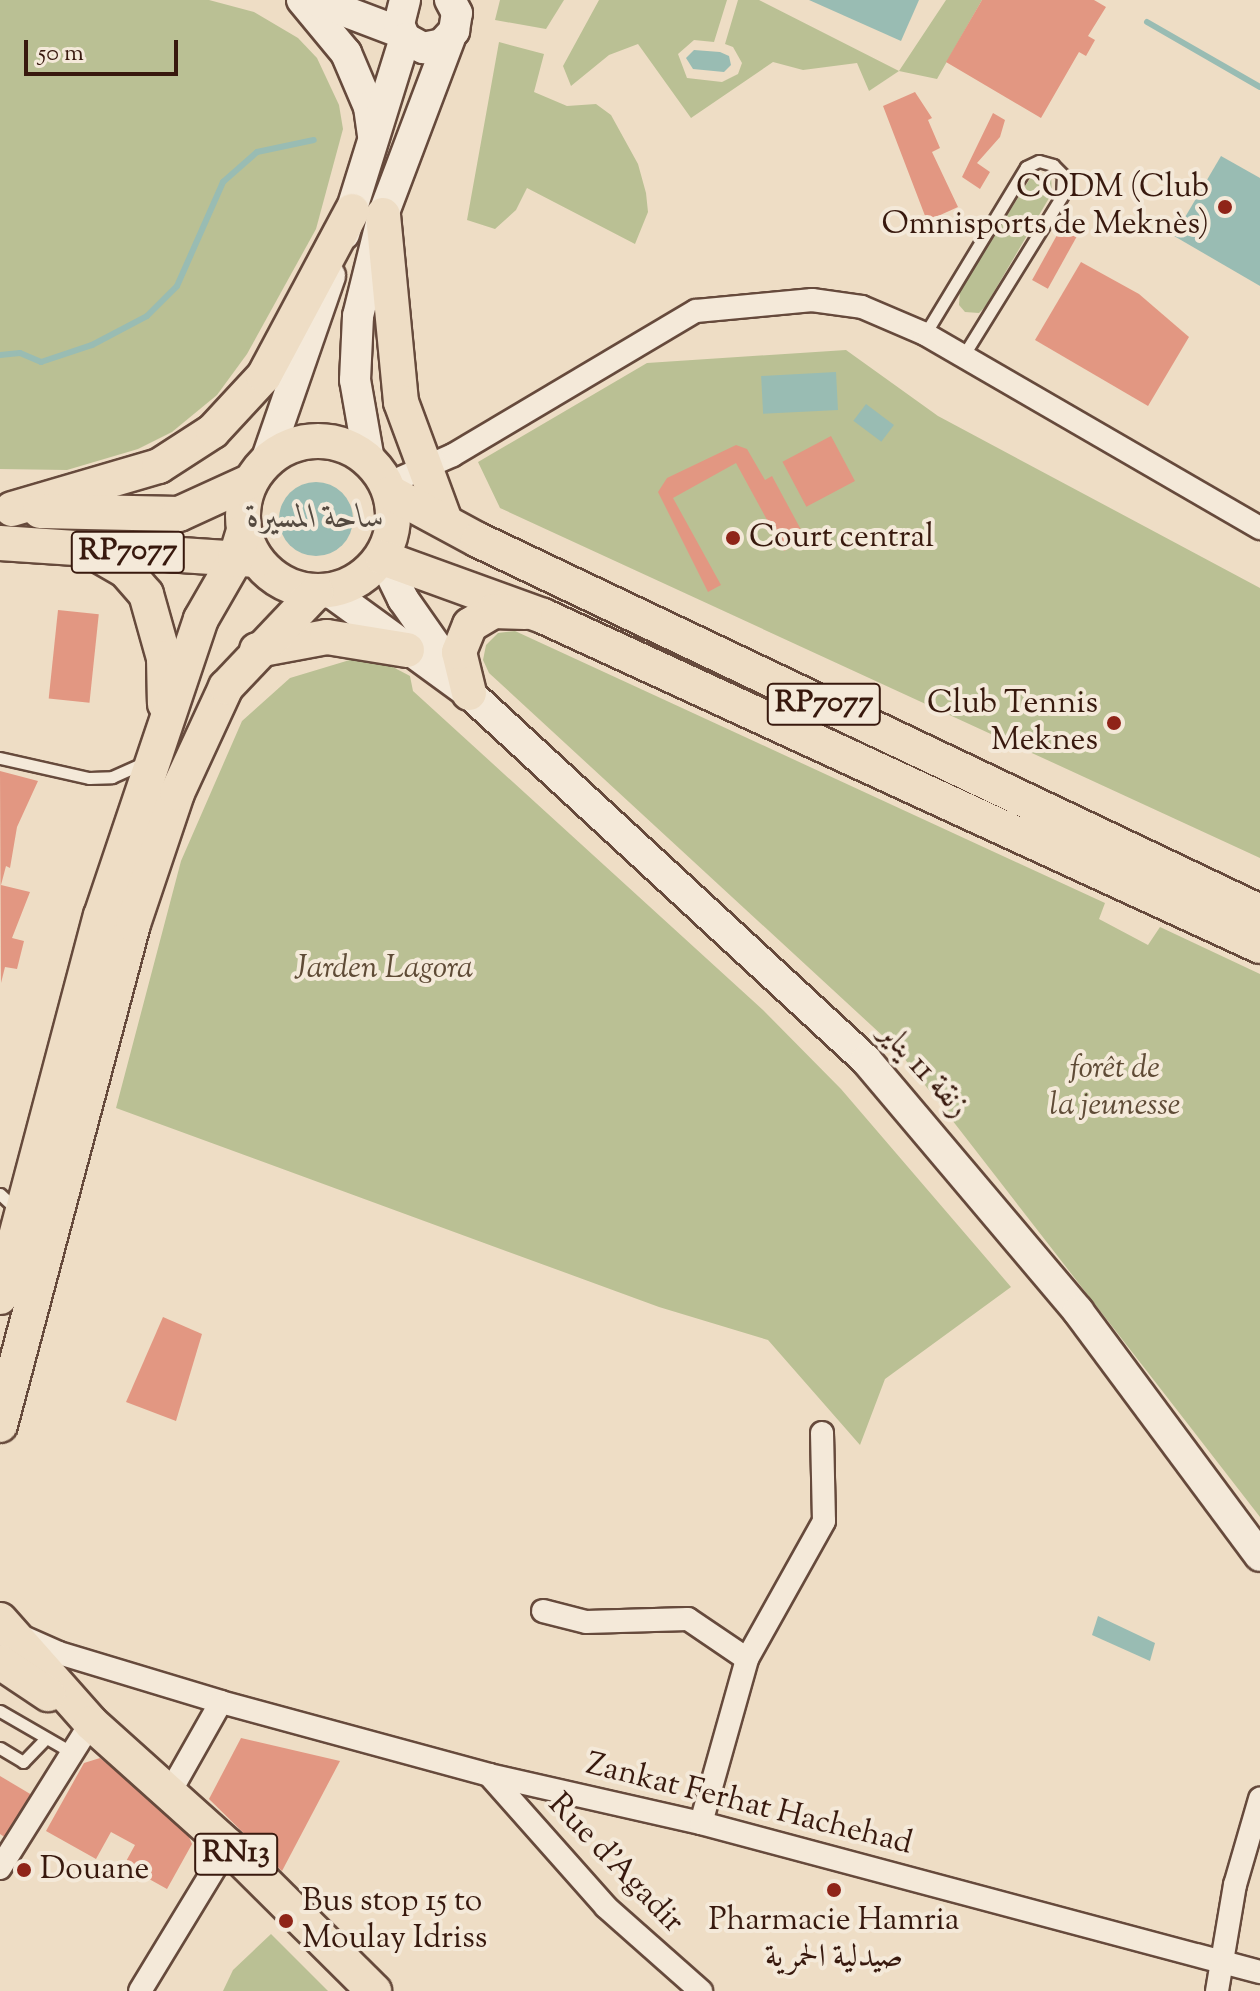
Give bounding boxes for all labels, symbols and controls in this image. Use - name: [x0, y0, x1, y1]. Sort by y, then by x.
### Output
- scale bar: [28, 24, 182, 74]
- text: 50 m: [38, 37, 84, 71]
- place label: CODM (Club Omnisports de Meknès): [882, 170, 1209, 245]
- marker: CODM (Club Omnisports de Meknès): [1216, 198, 1234, 216]
- water label: ساحة المسيرة: [247, 499, 385, 539]
- place label: Court central: [749, 519, 934, 557]
- road number: RP7077: [70, 526, 186, 578]
- marker: Court central: [724, 529, 742, 547]
- road number: RP7077: [766, 678, 882, 730]
- place label: Club Tennis Meknes: [927, 686, 1098, 761]
- marker: Club Tennis Meknes: [1105, 714, 1123, 732]
- park label: Jarden Lagora: [295, 950, 473, 988]
- street label: زنقة 11 يناير: [869, 1016, 977, 1126]
- park label: forêt de la jeunesse: [1050, 1051, 1180, 1126]
- street label: Zankat Ferhat Hachehad: [582, 1746, 916, 1864]
- street label: Rue d'Agadir: [539, 1786, 691, 1942]
- road number: RN13: [194, 1828, 278, 1880]
- place label: Douane: [40, 1851, 150, 1889]
- marker: Douane: [15, 1861, 33, 1879]
- marker: Pharmacie Hamria صيدلية الحمرية: [825, 1881, 843, 1899]
- place label: Bus stop 15 to Moulay Idriss: [302, 1884, 487, 1959]
- place label: Pharmacie Hamria صيدلية الحمرية: [708, 1903, 960, 1978]
- marker: Bus stop 15 to Moulay Idriss: [277, 1912, 295, 1930]

